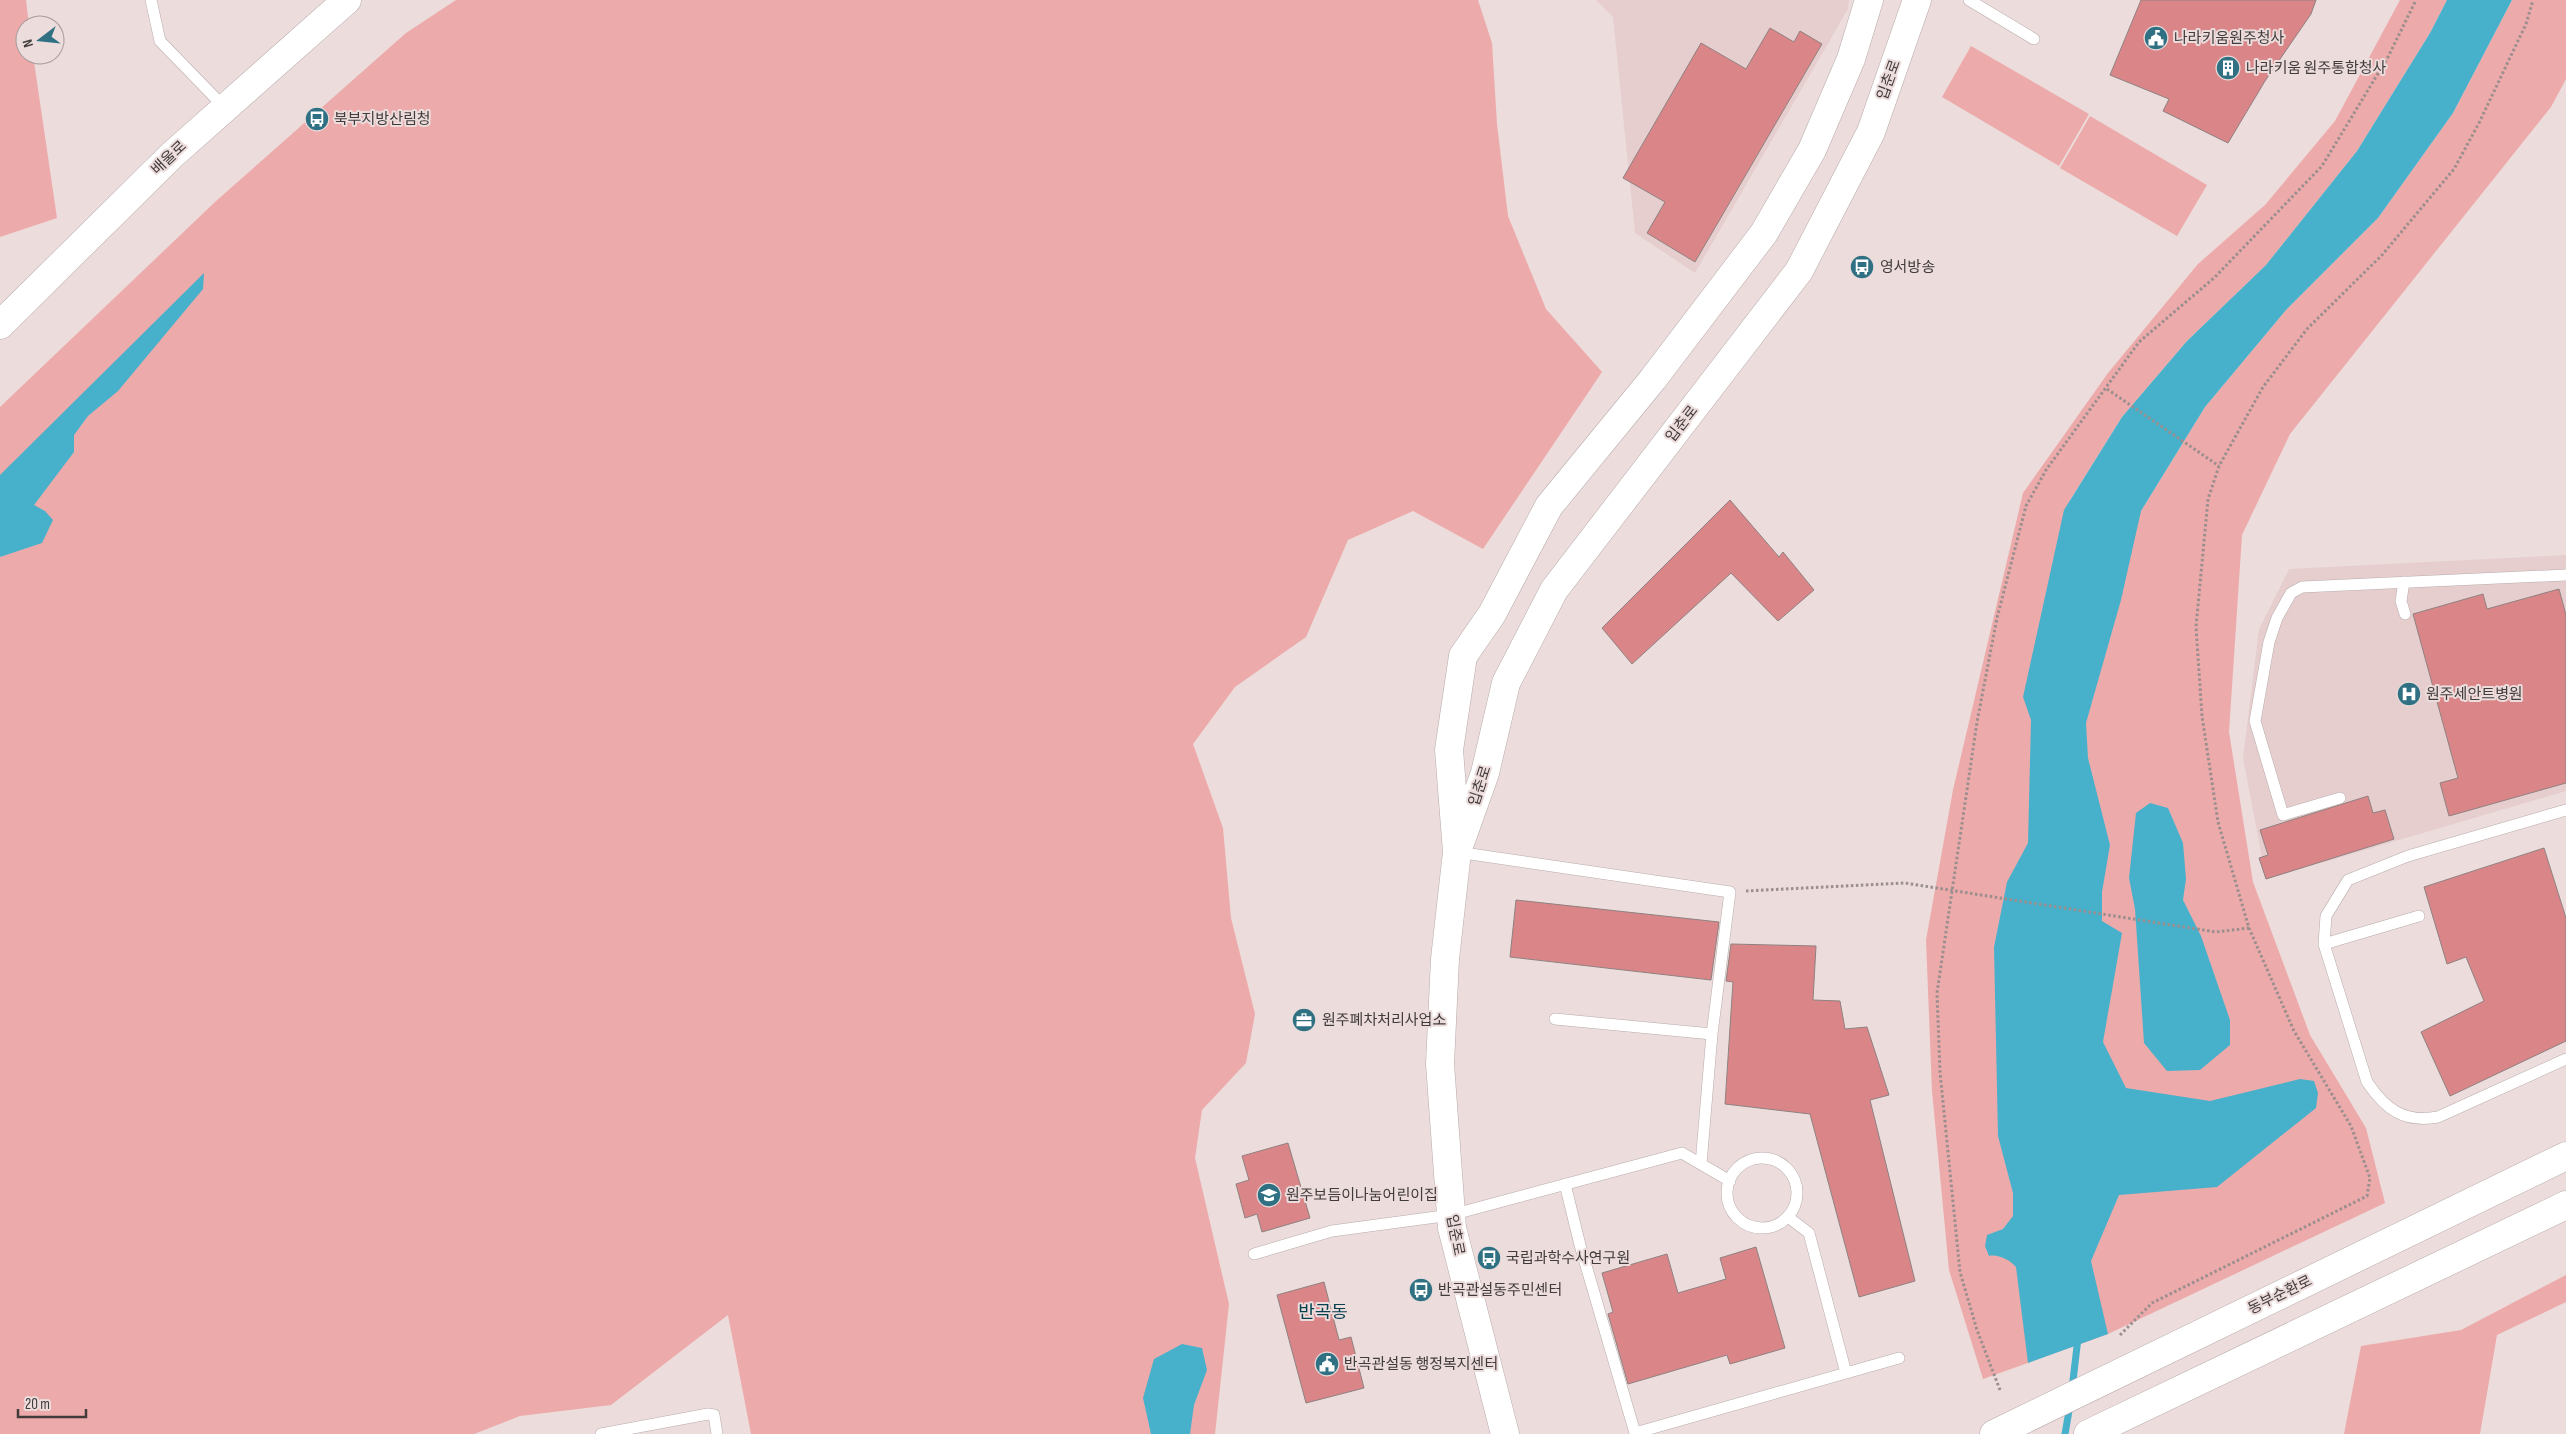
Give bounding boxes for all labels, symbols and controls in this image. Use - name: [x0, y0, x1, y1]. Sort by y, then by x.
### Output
- north arrow: [15, 15, 65, 65]
- public building icon: 나라키움원주청사: [2143, 25, 2169, 51]
- place label: 나라키움원주청사: [2174, 29, 2285, 48]
- text: N: [19, 38, 37, 49]
- building icon: 나라키움 원주통합청사: [2215, 55, 2241, 81]
- street label: 입춘로: [1873, 57, 1905, 103]
- place label: 나라키움 원주통합청사: [2246, 59, 2387, 78]
- bus stop icon: 북부지방산림청: [304, 106, 330, 132]
- place label: 북부지방산림청: [334, 110, 431, 129]
- street label: 배울로: [147, 137, 191, 179]
- bus stop icon: 영서방송: [1849, 254, 1875, 280]
- place label: 영서방송: [1880, 258, 1935, 277]
- street label: 입춘로: [1662, 402, 1702, 446]
- hospital icon: 원주세안트병원: [2396, 681, 2422, 707]
- place label: 원주세안트병원: [2426, 685, 2523, 704]
- street label: 입춘로: [1465, 763, 1495, 809]
- office icon: 원주폐차처리사업소: [1291, 1007, 1317, 1033]
- place label: 원주폐차처리사업소: [1322, 1011, 1446, 1030]
- school or university icon: 원주보듬이나눔어린이집: [1256, 1182, 1282, 1208]
- place label: 원주보듬이나눔어린이집: [1286, 1186, 1438, 1205]
- street label: 입춘로: [1442, 1213, 1468, 1257]
- bus stop icon: 국립과학수사연구원: [1476, 1245, 1502, 1271]
- place label: 국립과학수사연구원: [1506, 1249, 1630, 1268]
- street label: 동부순환로: [2245, 1271, 2315, 1319]
- bus stop icon: 반곡관설동주민센터: [1408, 1277, 1434, 1303]
- place label: 반곡관설동주민센터: [1438, 1281, 1562, 1300]
- district label: 반곡동: [1298, 1302, 1348, 1323]
- public building icon: 반곡관설동 행정복지센터: [1314, 1351, 1340, 1377]
- place label: 반곡관설동 행정복지센터: [1344, 1355, 1498, 1374]
- scale bar: [18, 1386, 85, 1418]
- text: 20 m: [25, 1395, 50, 1414]

